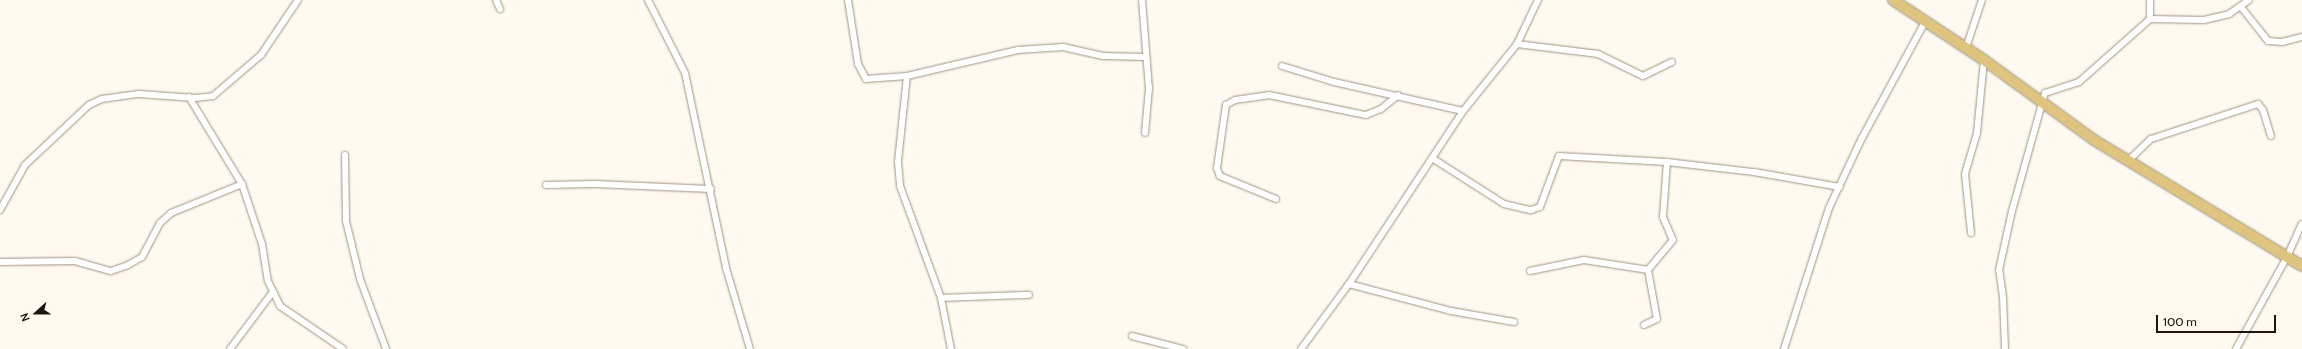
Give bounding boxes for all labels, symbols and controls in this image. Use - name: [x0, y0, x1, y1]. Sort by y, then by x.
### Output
- north arrow: [16, 293, 56, 333]
- scale bar: [2158, 307, 2278, 333]
- text: N: [17, 311, 33, 323]
- text: 100 m: [2163, 314, 2197, 329]

